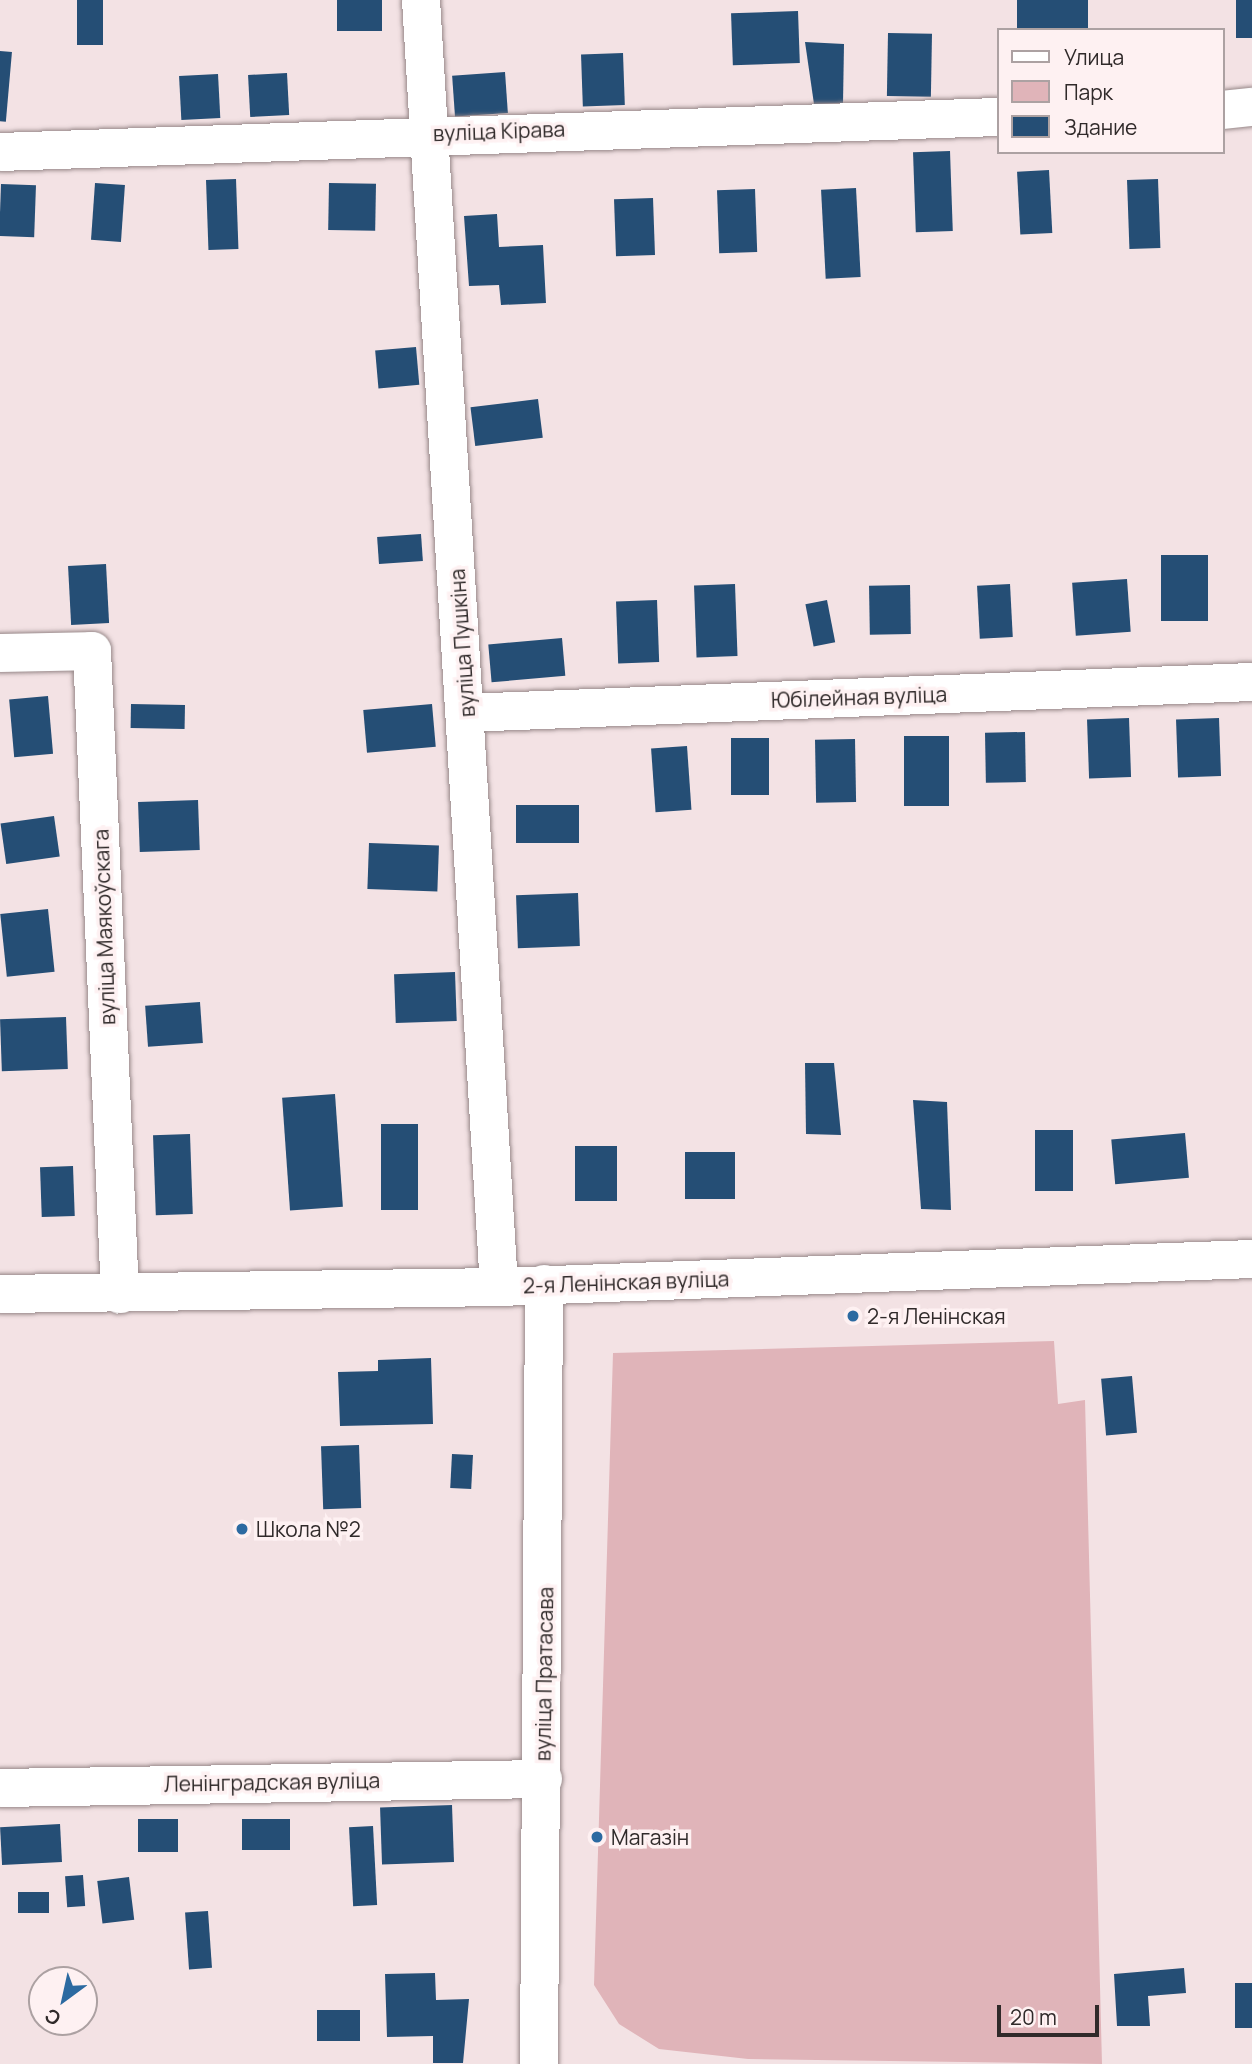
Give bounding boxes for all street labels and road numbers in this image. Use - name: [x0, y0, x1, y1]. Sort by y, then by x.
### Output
- street label: вуліца Кірава: [433, 116, 565, 146]
- street label: вуліца Пушкіна: [444, 568, 480, 718]
- street label: Юбілейная вуліца: [771, 681, 947, 713]
- street label: вуліца Маякоўскага: [88, 829, 120, 1025]
- street label: 2-я Ленінская вуліца: [522, 1266, 730, 1298]
- street label: вуліца Пратасава: [530, 1587, 558, 1761]
- street label: Ленінградская вуліца: [164, 1768, 380, 1796]

